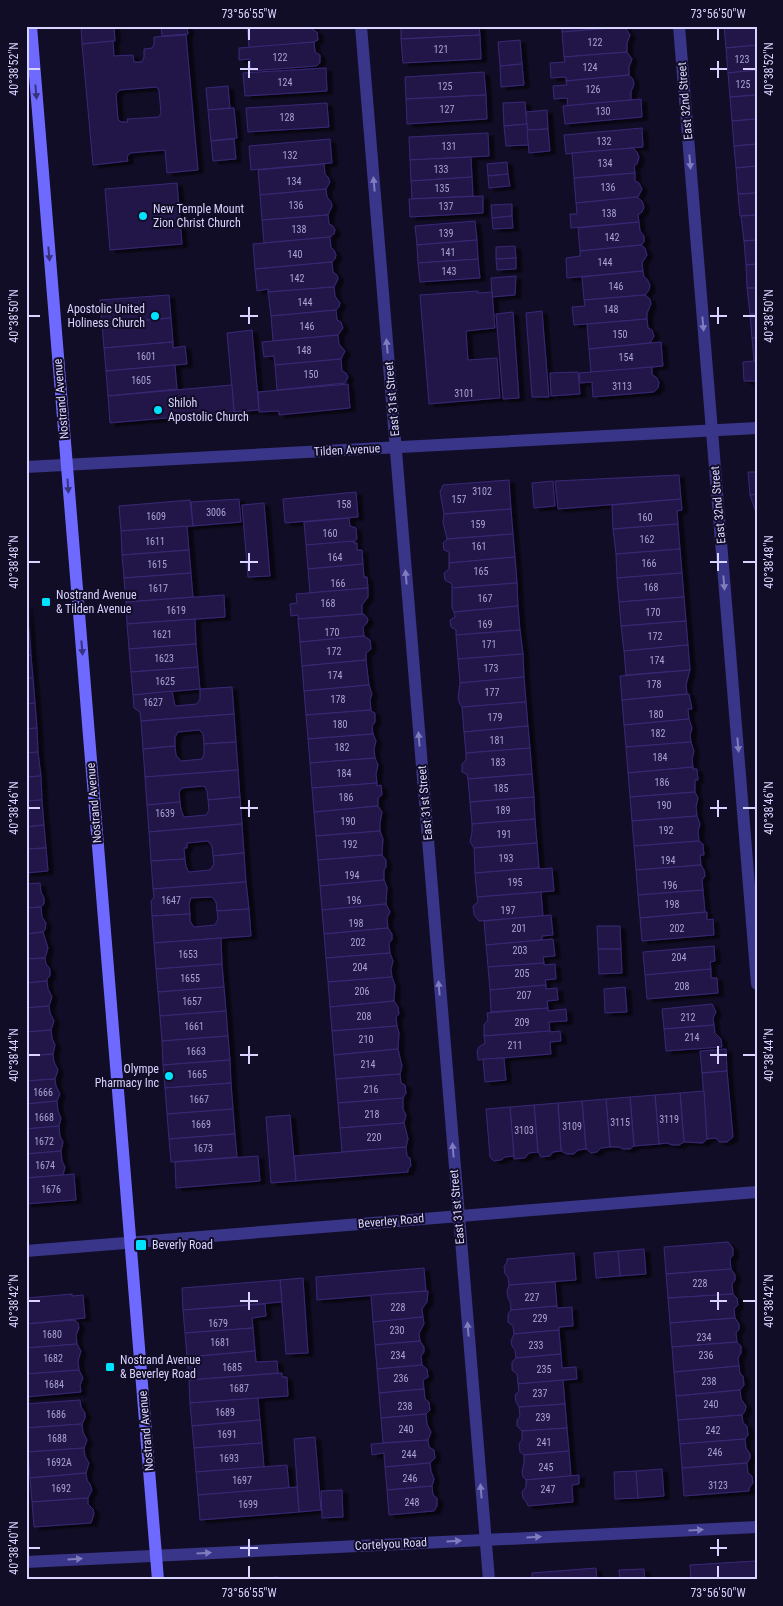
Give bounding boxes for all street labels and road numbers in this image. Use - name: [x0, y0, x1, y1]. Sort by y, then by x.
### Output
- street label: East 32nd Street: [675, 61, 695, 140]
- street label: Nostrand Avenue: [50, 358, 71, 440]
- street label: East 31st Street: [382, 360, 402, 437]
- street label: Tilden Avenue: [313, 441, 381, 459]
- street label: East 32nd Street: [708, 465, 728, 544]
- street label: Nostrand Avenue: [83, 762, 104, 844]
- street label: East 31st Street: [415, 764, 435, 841]
- street label: East 31st Street: [447, 1168, 467, 1245]
- street label: Beverley Road: [357, 1211, 425, 1231]
- street label: Nostrand Avenue: [135, 1390, 156, 1472]
- street label: Cortelyou Road: [355, 1535, 428, 1553]

